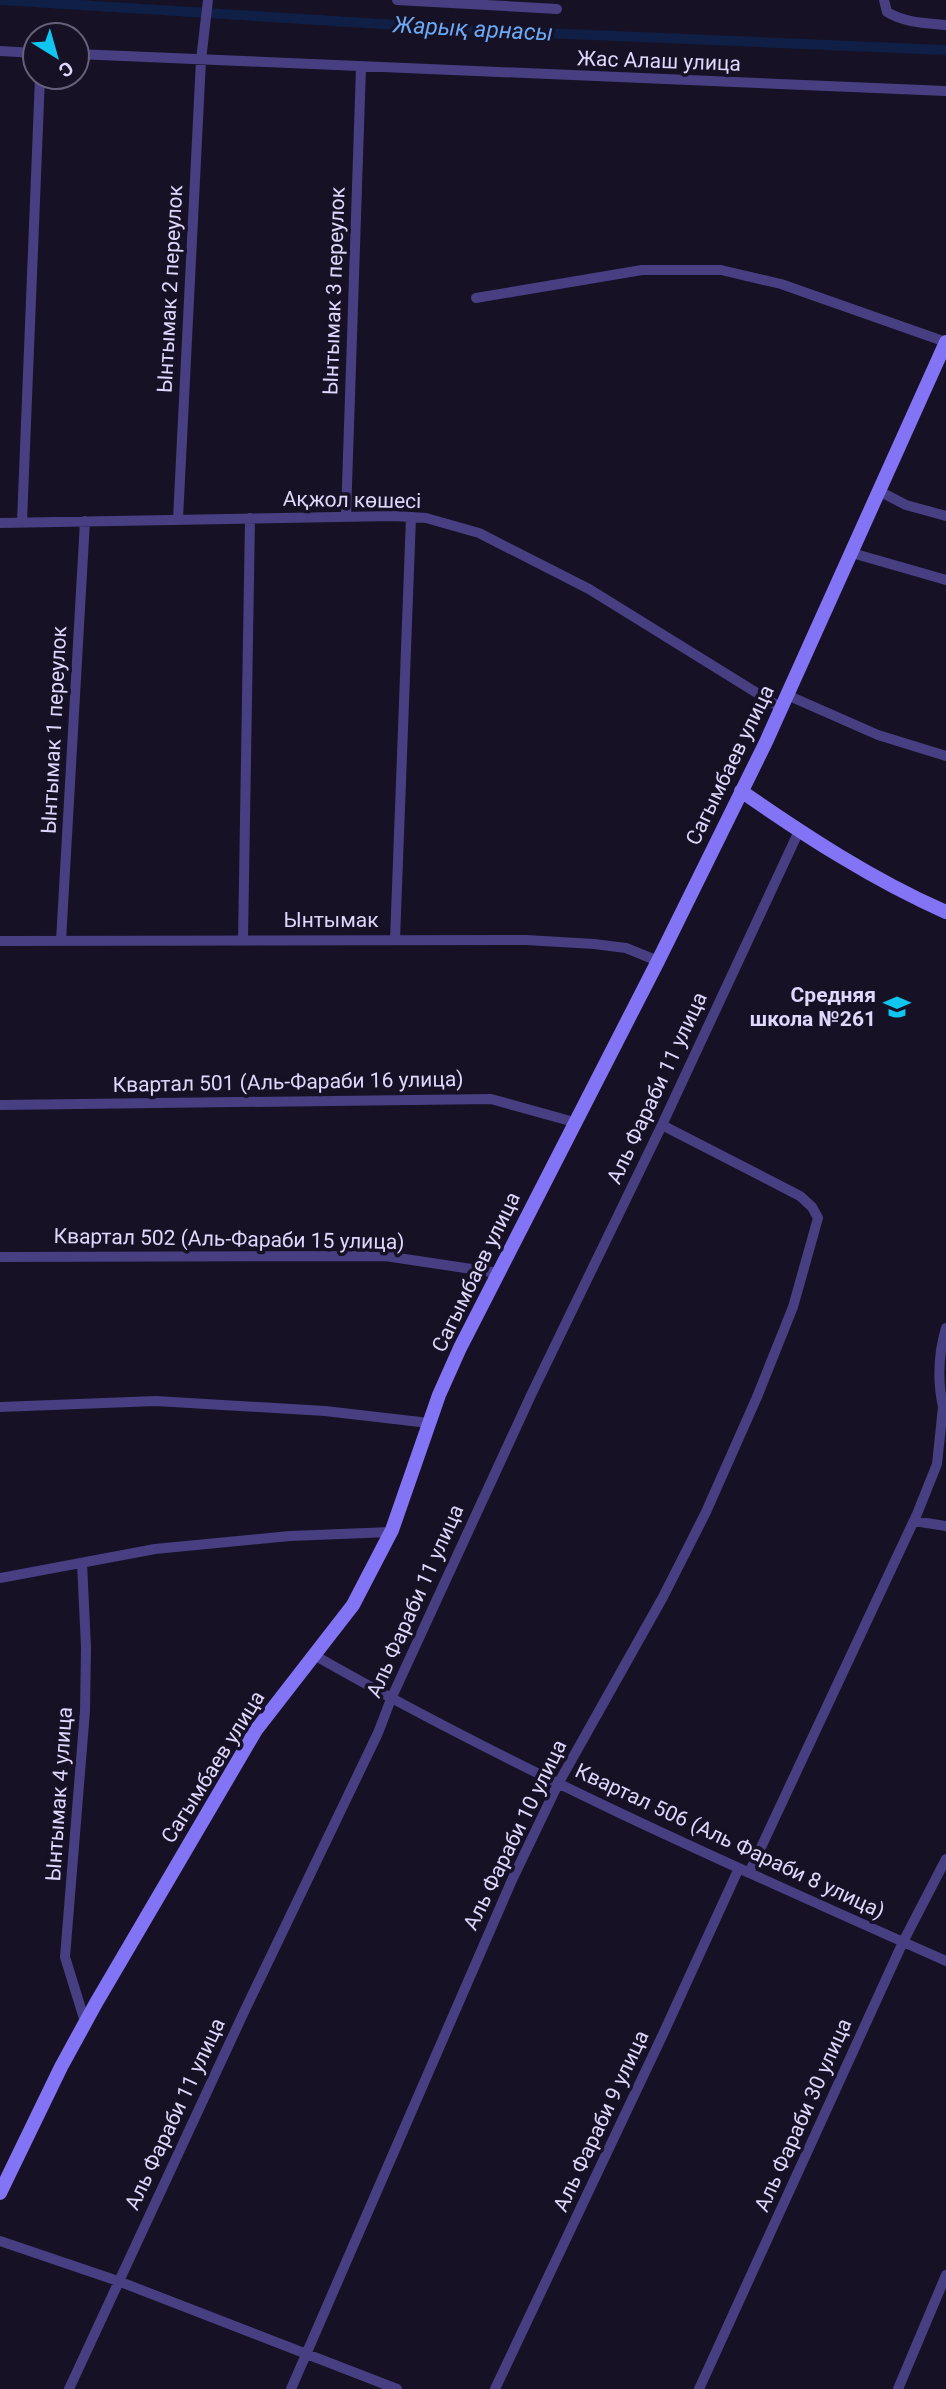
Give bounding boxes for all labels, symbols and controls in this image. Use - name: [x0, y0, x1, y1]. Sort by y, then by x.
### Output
- water label: Жарық арнасы: [391, 11, 554, 47]
- north arrow: [21, 21, 91, 91]
- street label: Жас Алаш улица: [577, 46, 741, 76]
- text: С: [54, 56, 78, 82]
- street label: Ынтымак 2 переулок: [153, 184, 187, 394]
- street label: Ынтымак 3 переулок: [318, 186, 350, 395]
- street label: Ақжол көшесі: [283, 487, 421, 513]
- street label: Ынтымак 1 переулок: [37, 625, 71, 835]
- street label: Сагымбаев улица: [681, 681, 779, 849]
- street label: Ынтымак: [283, 908, 379, 932]
- place label: Средняя школа №261: [750, 983, 876, 1031]
- street label: Аль Фараби 11 улица: [602, 988, 712, 1188]
- school or university icon: Средняя школа №261: [882, 992, 912, 1022]
- street label: Квартал 501 (Аль-Фараби 16 улица): [112, 1067, 464, 1097]
- street label: Сагымбаев улица: [427, 1188, 525, 1356]
- street label: Квартал 502 (Аль-Фараби 15 улица): [53, 1224, 405, 1254]
- street label: Аль Фараби 11 улица: [362, 1501, 468, 1701]
- street label: Сагымбаев улица: [156, 1687, 270, 1847]
- street label: Ынтымак 4 улица: [41, 1706, 77, 1882]
- street label: Аль Фараби 10 улица: [458, 1736, 572, 1934]
- street label: Квартал 506 (Аль Фараби 8 улица): [571, 1759, 889, 1923]
- street label: Аль Фараби 11 улица: [120, 2014, 230, 2214]
- street label: Аль Фараби 30 улица: [750, 2015, 856, 2215]
- street label: Аль Фараби 9 улица: [549, 2027, 653, 2215]

